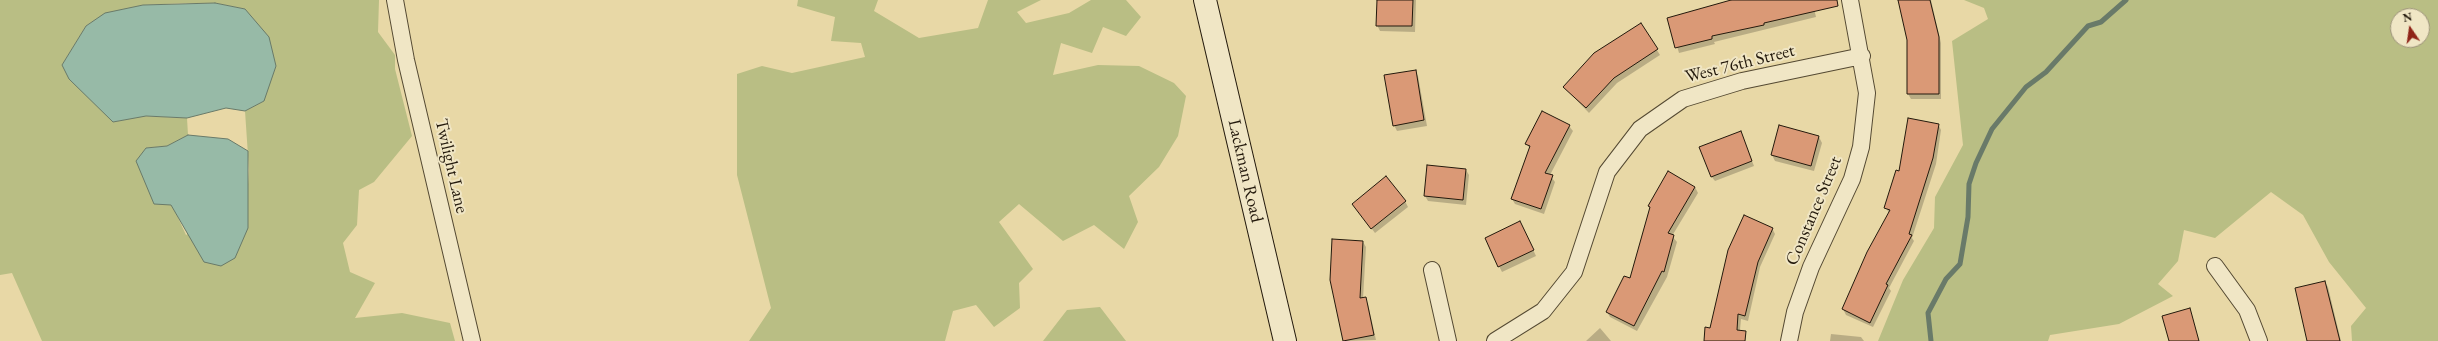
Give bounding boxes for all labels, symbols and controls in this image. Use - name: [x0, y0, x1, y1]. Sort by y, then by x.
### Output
- north arrow: [2390, 8, 2430, 48]
- text: N: [2402, 9, 2413, 25]
- street label: West 76th Street: [1683, 40, 1797, 88]
- street label: Twilight Lane: [430, 117, 472, 215]
- street label: Lackman Road: [1223, 117, 1267, 225]
- street label: Constance Street: [1781, 153, 1847, 269]

